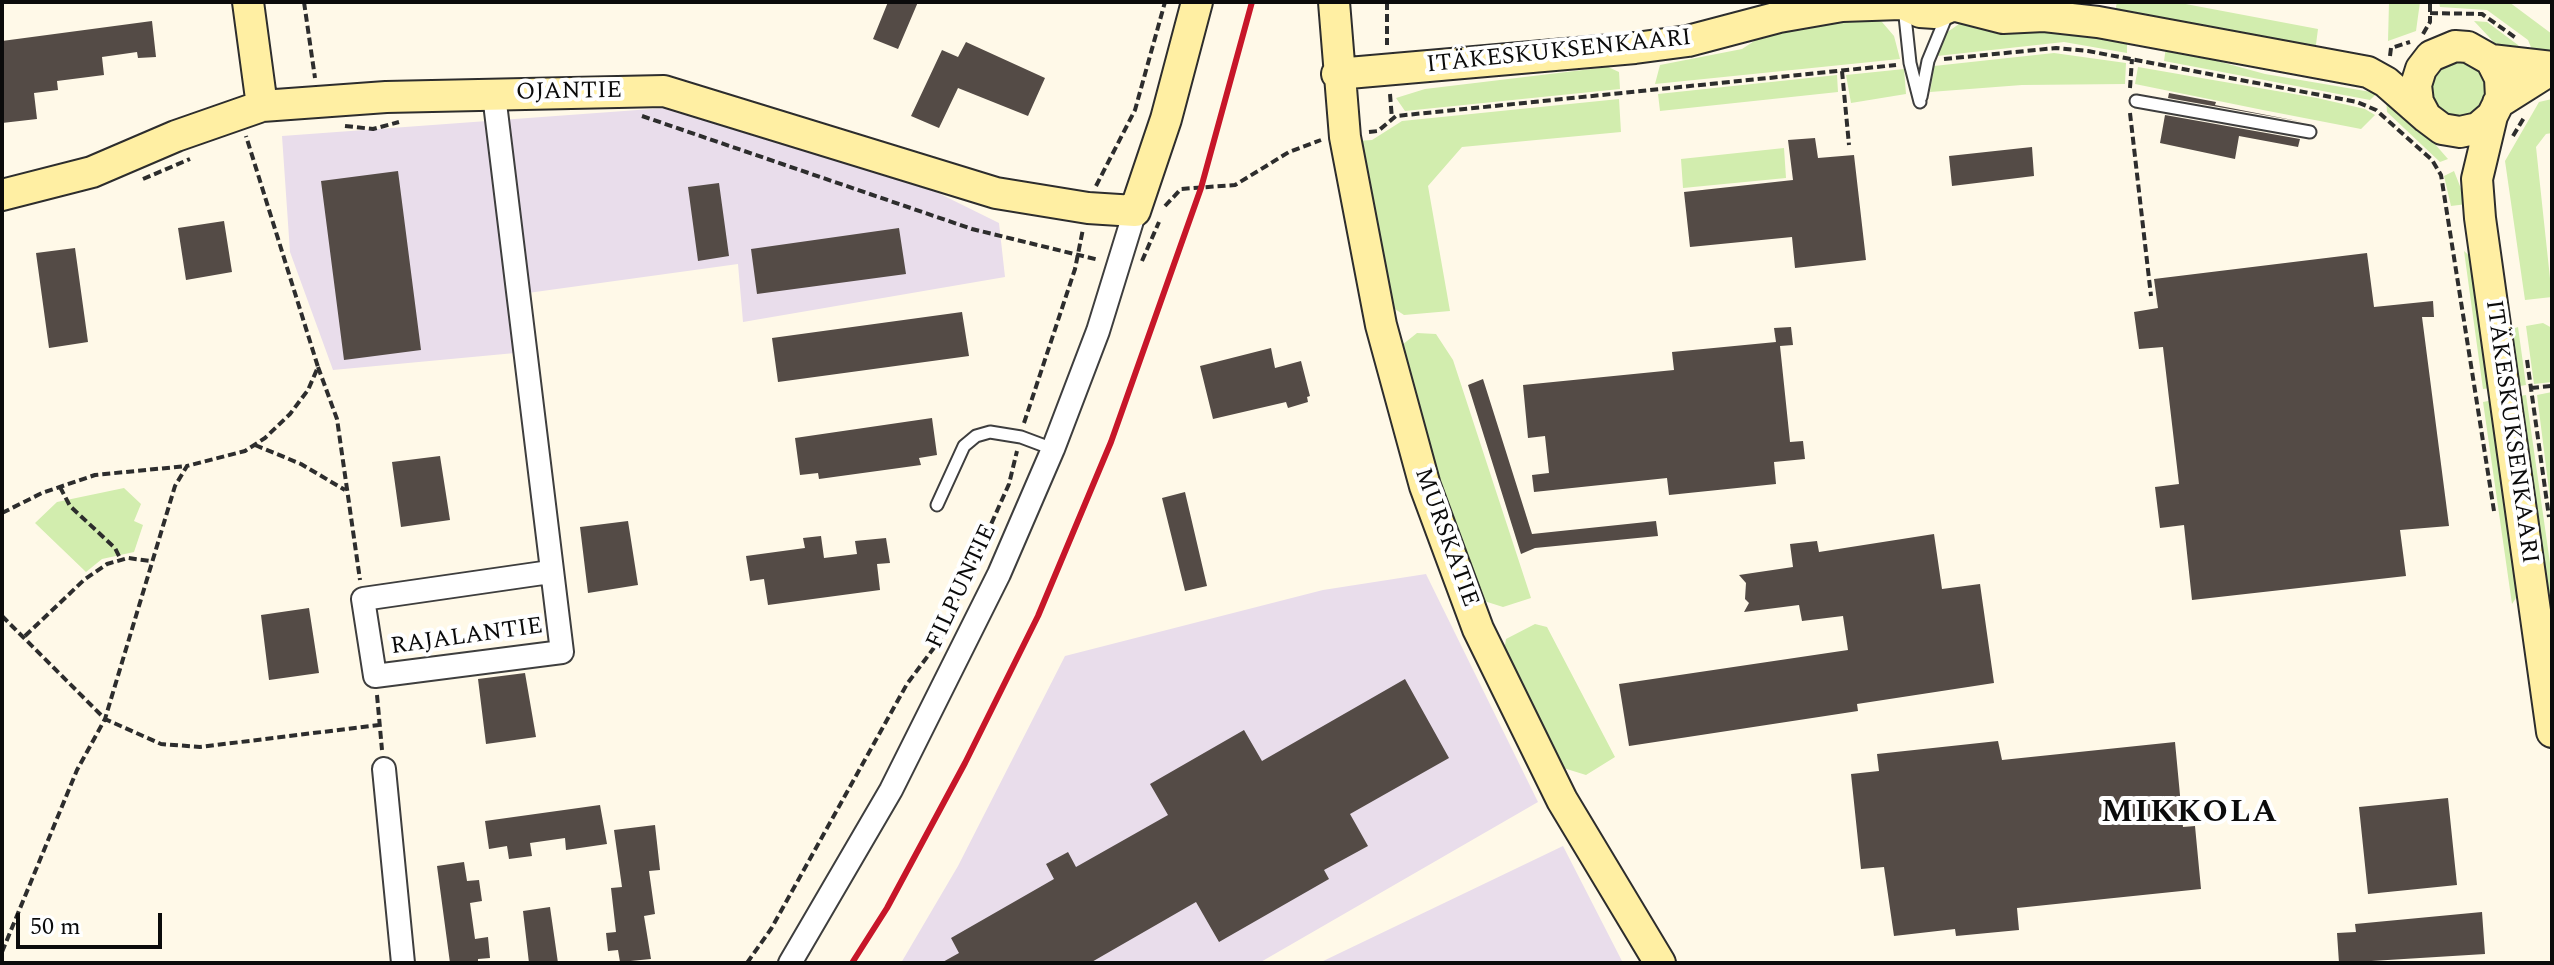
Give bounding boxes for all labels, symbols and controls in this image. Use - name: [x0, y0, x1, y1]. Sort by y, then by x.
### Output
- street label: ITÄKESKUKSENKAARI: [1425, 25, 1693, 81]
- street label: OJANTIE: [516, 78, 622, 108]
- street label: ITÄKESKUKSENKAARI: [2477, 298, 2543, 566]
- street label: MURSKATIE: [1406, 464, 1484, 612]
- street label: FILPUNTIE: [922, 520, 1004, 654]
- street label: RAJALANTIE: [389, 613, 545, 663]
- district label: MIKKOLA: [2101, 796, 2279, 834]
- scale bar: [20, 897, 166, 947]
- text: 50 m: [30, 909, 81, 945]

